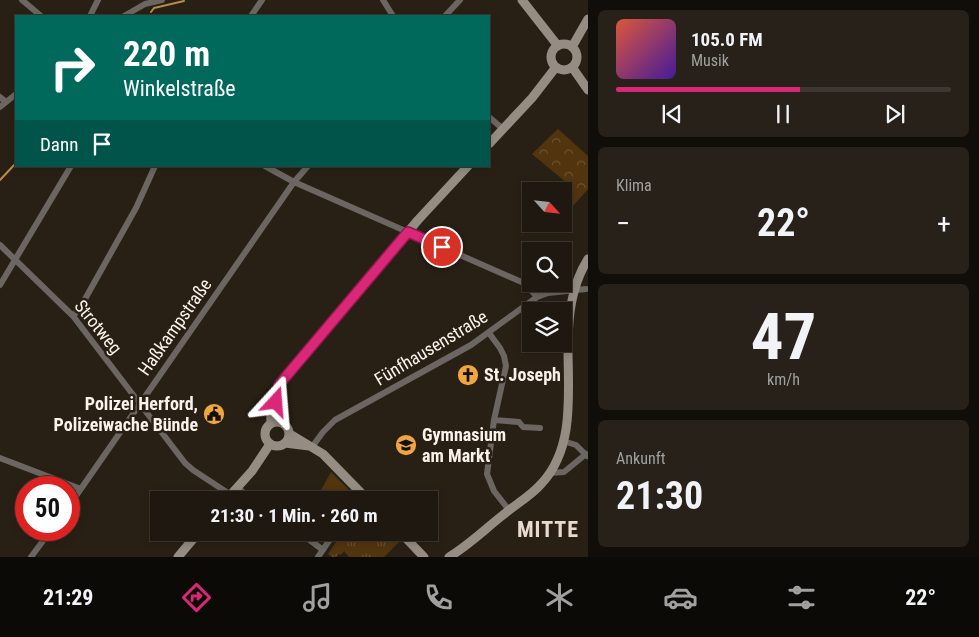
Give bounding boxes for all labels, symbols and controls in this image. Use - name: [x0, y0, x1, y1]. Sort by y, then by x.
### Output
- text: 105.0 FM: [691, 28, 763, 51]
- text: 220 m: [123, 34, 210, 75]
- icon: right: [40, 35, 105, 100]
- text: Musik: [691, 51, 729, 70]
- text: Winkelstraße: [123, 76, 236, 101]
- icon: previous: [658, 100, 686, 128]
- icon: pause: [769, 100, 797, 128]
- icon: next: [881, 100, 909, 128]
- icon: arrive: [88, 130, 116, 158]
- text: Dann: [40, 133, 78, 156]
- text: Klima: [616, 176, 652, 195]
- north arrow: [522, 182, 572, 232]
- map controls: [522, 182, 572, 352]
- text: 22°: [757, 201, 810, 245]
- text: −: [616, 207, 630, 240]
- text: +: [937, 207, 951, 240]
- pin: [421, 226, 463, 268]
- icon: arrive: [428, 233, 456, 261]
- button: search: [522, 242, 572, 292]
- street label: Haßkampstraße: [133, 274, 216, 379]
- street label: Strotweg: [70, 295, 126, 358]
- text: 47: [751, 299, 816, 375]
- button: layers: [522, 302, 572, 352]
- street label: Fünfhausenstraße: [370, 306, 491, 390]
- church icon: St. Joseph: [456, 363, 480, 387]
- place label: St. Joseph: [484, 364, 561, 385]
- text: km/h: [767, 370, 800, 389]
- position arrow: [249, 375, 301, 427]
- place label: Polizei Herford, Polizeiwache Bünde: [54, 393, 198, 435]
- public building icon: Polizei Herford, Polizeiwache Bünde: [202, 402, 226, 426]
- place label: Gymnasium am Markt: [422, 424, 506, 466]
- school or university icon: Gymnasium am Markt: [394, 433, 418, 457]
- text: Ankunft: [616, 449, 665, 468]
- text: 21:30: [616, 474, 703, 518]
- speed limit sign: 50: [15, 476, 80, 541]
- text: 21:30 · 1 Min. · 260 m: [210, 504, 378, 527]
- district label: MITTE: [517, 517, 579, 542]
- icon: directions: [179, 580, 214, 615]
- icon: music: [300, 580, 335, 615]
- icon: phone: [421, 580, 456, 615]
- icon: climate: [542, 580, 577, 615]
- icon: car: [663, 580, 698, 615]
- icon: filters: [784, 580, 819, 615]
- text: 21:29: [43, 585, 93, 610]
- text: 22°: [905, 585, 936, 610]

